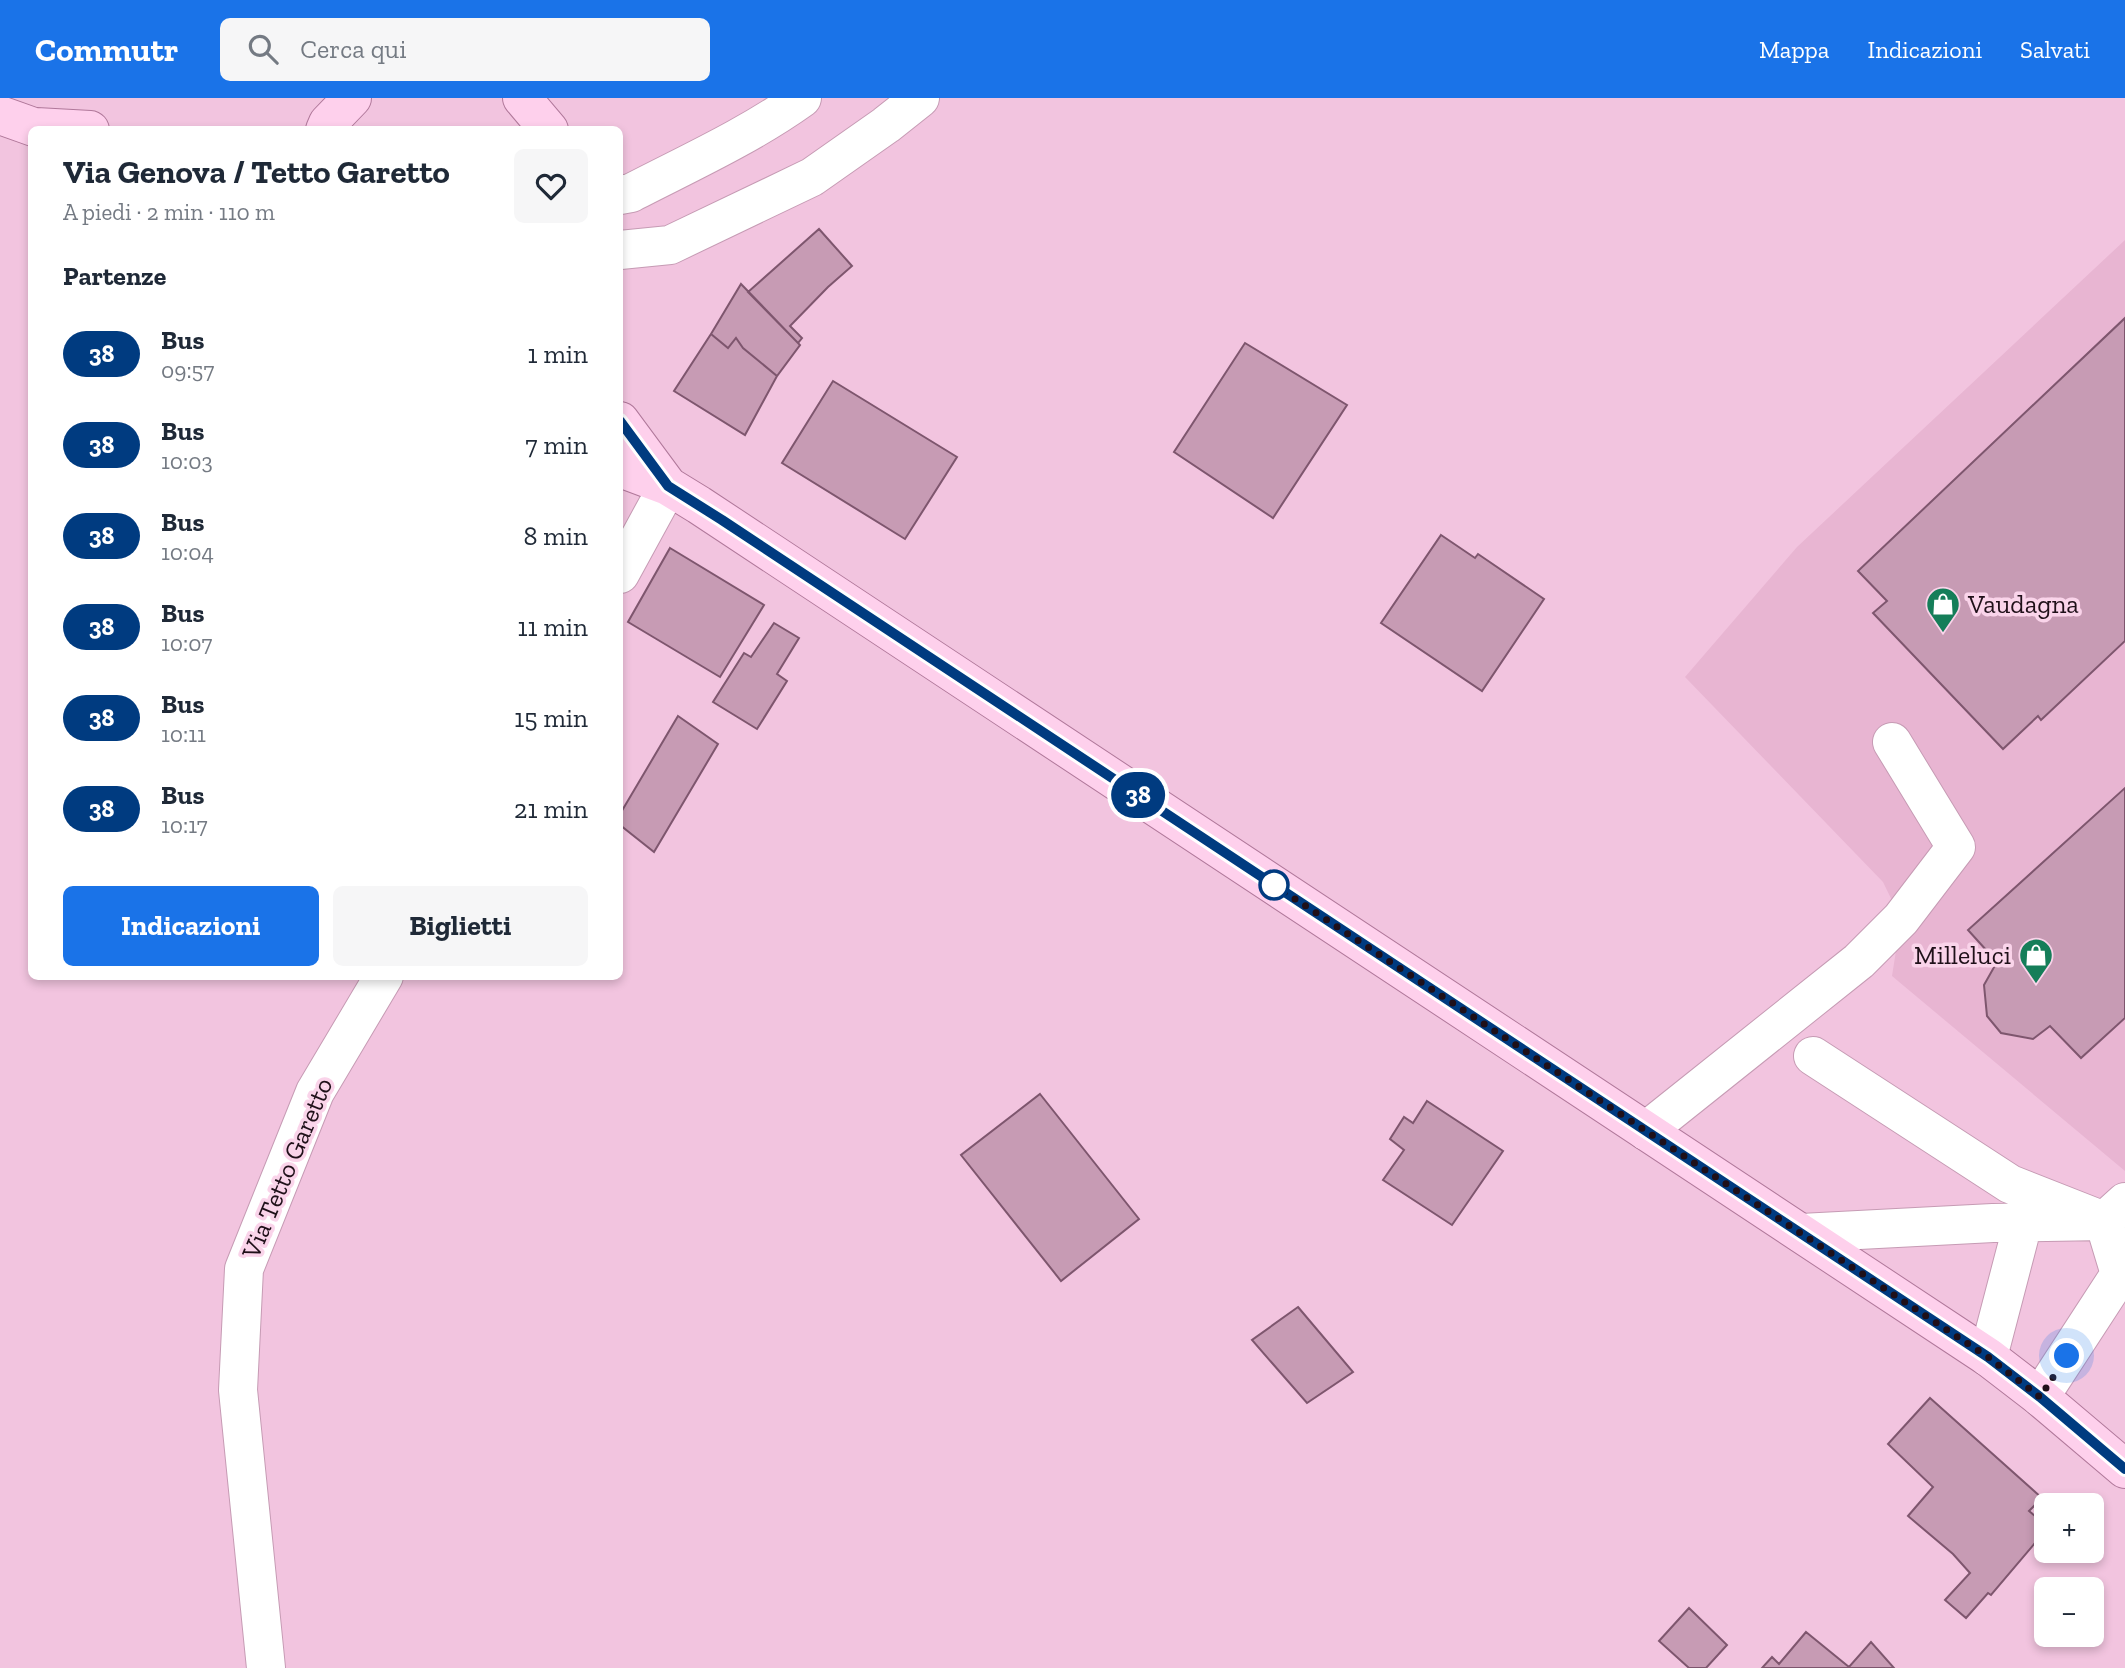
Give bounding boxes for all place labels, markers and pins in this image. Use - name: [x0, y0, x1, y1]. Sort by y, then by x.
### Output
- shop icon: Vaudagna: [1924, 585, 1962, 634]
- place label: Vaudagna: [1967, 588, 2079, 620]
- unlabelled marker: [1259, 870, 1289, 900]
- shop icon: Milleluci: [2017, 936, 2055, 985]
- place label: Milleluci: [1914, 939, 2011, 971]

